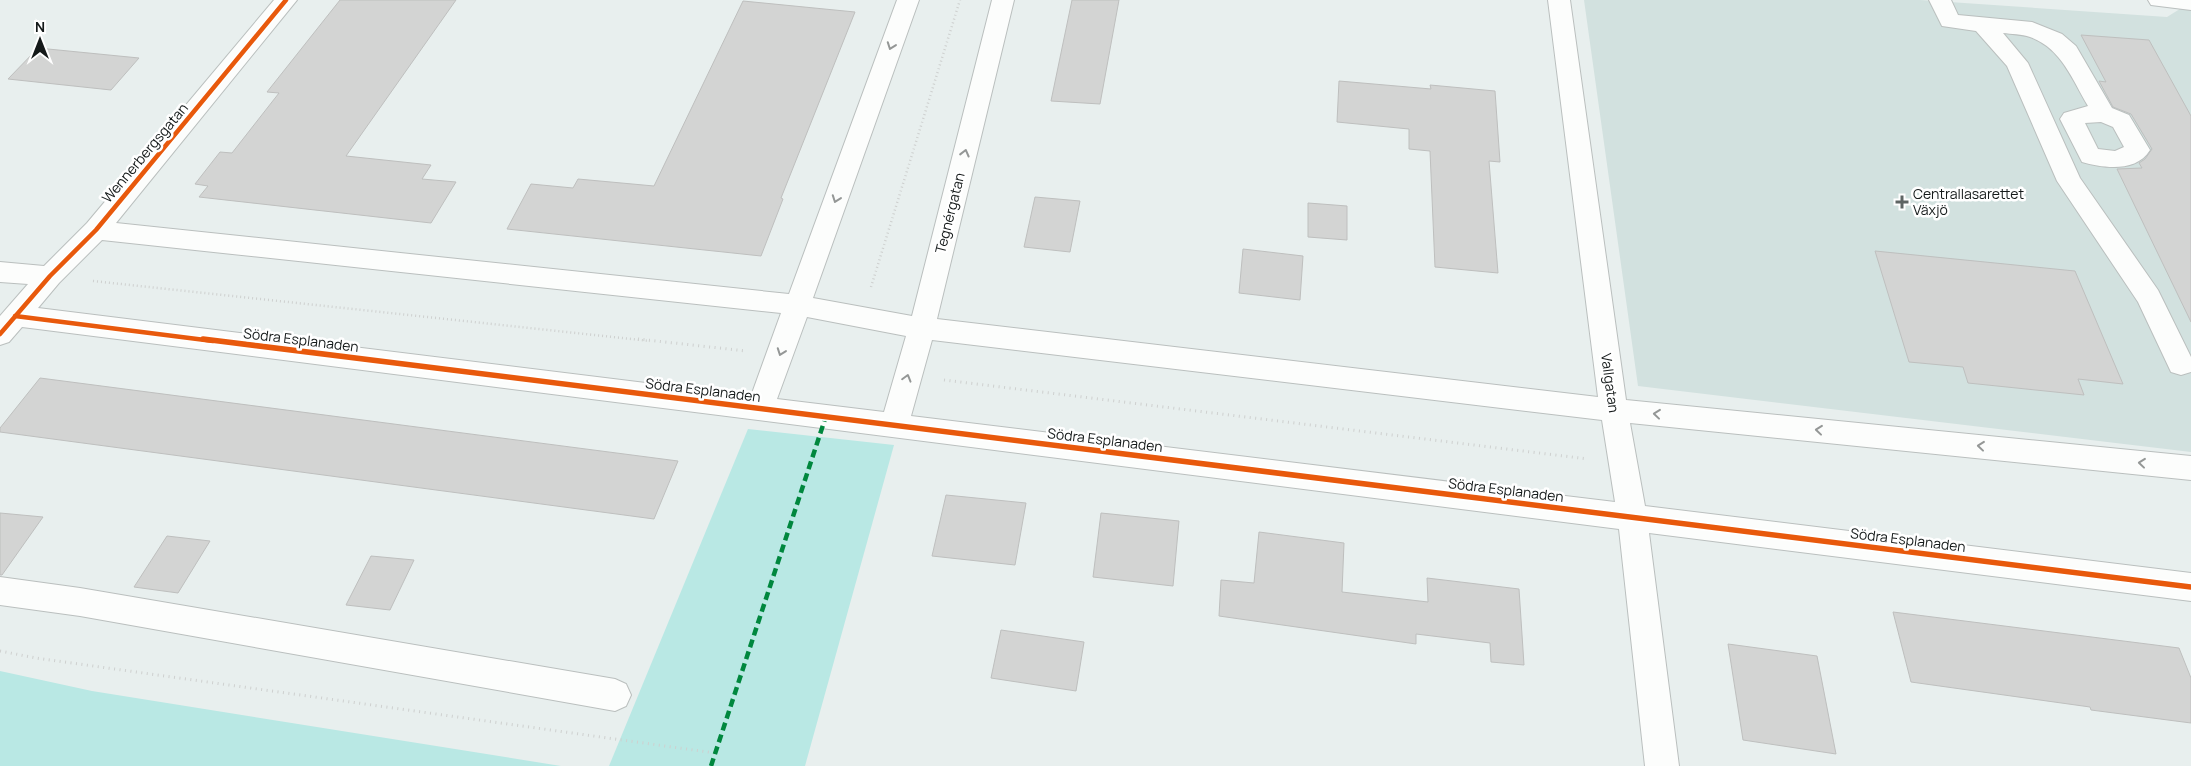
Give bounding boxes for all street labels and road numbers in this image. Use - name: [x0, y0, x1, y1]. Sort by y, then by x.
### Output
- street label: Wennerbergsgatan: [97, 99, 192, 207]
- street label: Tegnérgatan: [930, 170, 969, 255]
- street label: Södra Esplanaden: [242, 323, 360, 356]
- street label: Vallgatan: [1597, 352, 1624, 414]
- street label: Södra Esplanaden: [644, 373, 762, 406]
- street label: Södra Esplanaden: [1046, 423, 1164, 456]
- street label: Södra Esplanaden: [1447, 473, 1565, 506]
- street label: Södra Esplanaden: [1849, 523, 1967, 556]

